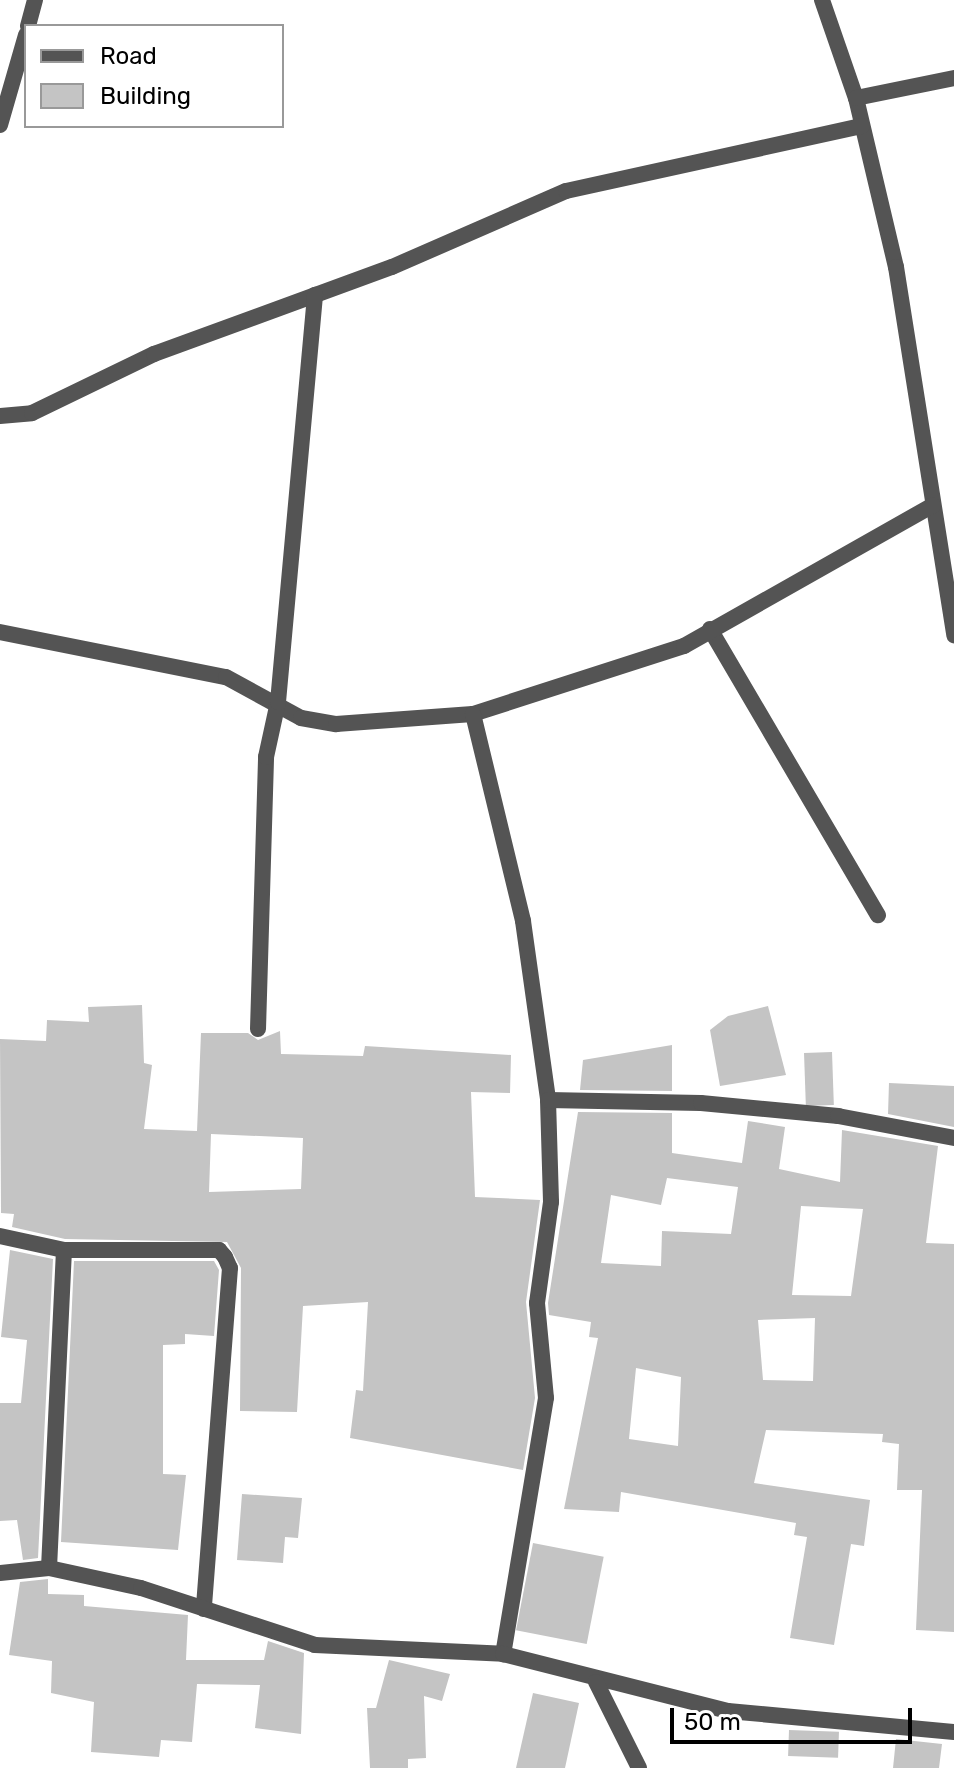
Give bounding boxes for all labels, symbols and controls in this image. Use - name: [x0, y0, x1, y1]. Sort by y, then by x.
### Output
- legend: [24, 24, 284, 128]
- text: Road: [100, 42, 157, 70]
- text: Building: [100, 82, 191, 110]
- scale bar: [674, 1692, 916, 1742]
- text: 50 m: [684, 1708, 741, 1736]

